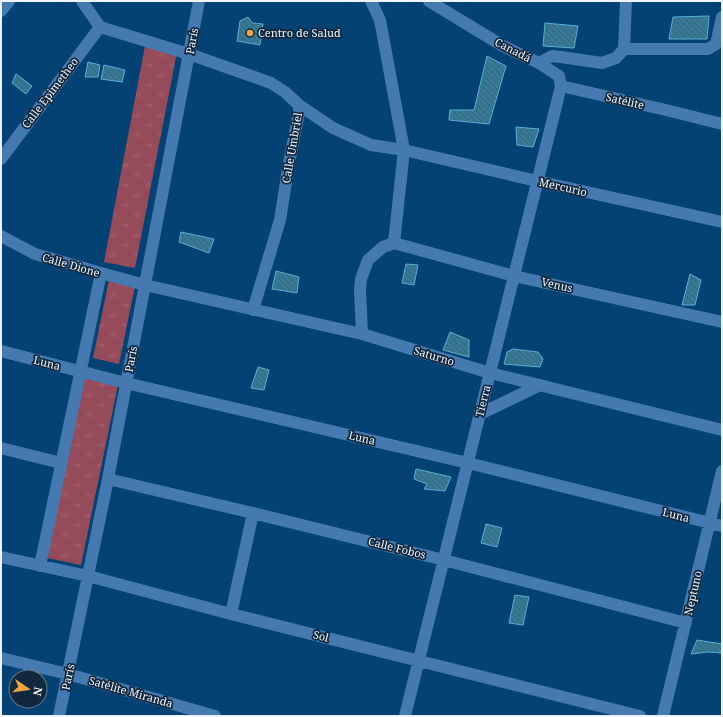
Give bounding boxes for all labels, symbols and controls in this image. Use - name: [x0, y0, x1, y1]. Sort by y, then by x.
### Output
- place label: Centro de Salud: [258, 25, 341, 40]
- street label: París: [182, 26, 201, 55]
- marker: Centro de Salud: [245, 28, 255, 38]
- street label: Canadá: [492, 34, 534, 65]
- street label: Calle Epimetheo: [18, 54, 81, 131]
- street label: Satélite: [605, 89, 646, 112]
- street label: Calle Umbriel: [278, 111, 305, 184]
- street label: Mercurio: [538, 174, 589, 199]
- street label: Calle Dione: [41, 249, 102, 280]
- street label: Venus: [540, 274, 574, 295]
- street label: Saturno: [412, 342, 456, 369]
- street label: París: [121, 344, 140, 373]
- street label: Luna: [32, 352, 62, 373]
- street label: Tierra: [471, 383, 494, 418]
- street label: Luna: [347, 427, 377, 448]
- street label: Luna: [661, 504, 691, 525]
- street label: Calle Fobos: [367, 533, 428, 562]
- street label: Neptuno: [680, 569, 705, 617]
- street label: Sol: [312, 626, 331, 645]
- street label: París: [57, 662, 78, 691]
- north arrow: [8, 669, 48, 709]
- street label: Satélite Miranda: [87, 672, 175, 711]
- text: N: [30, 685, 47, 698]

